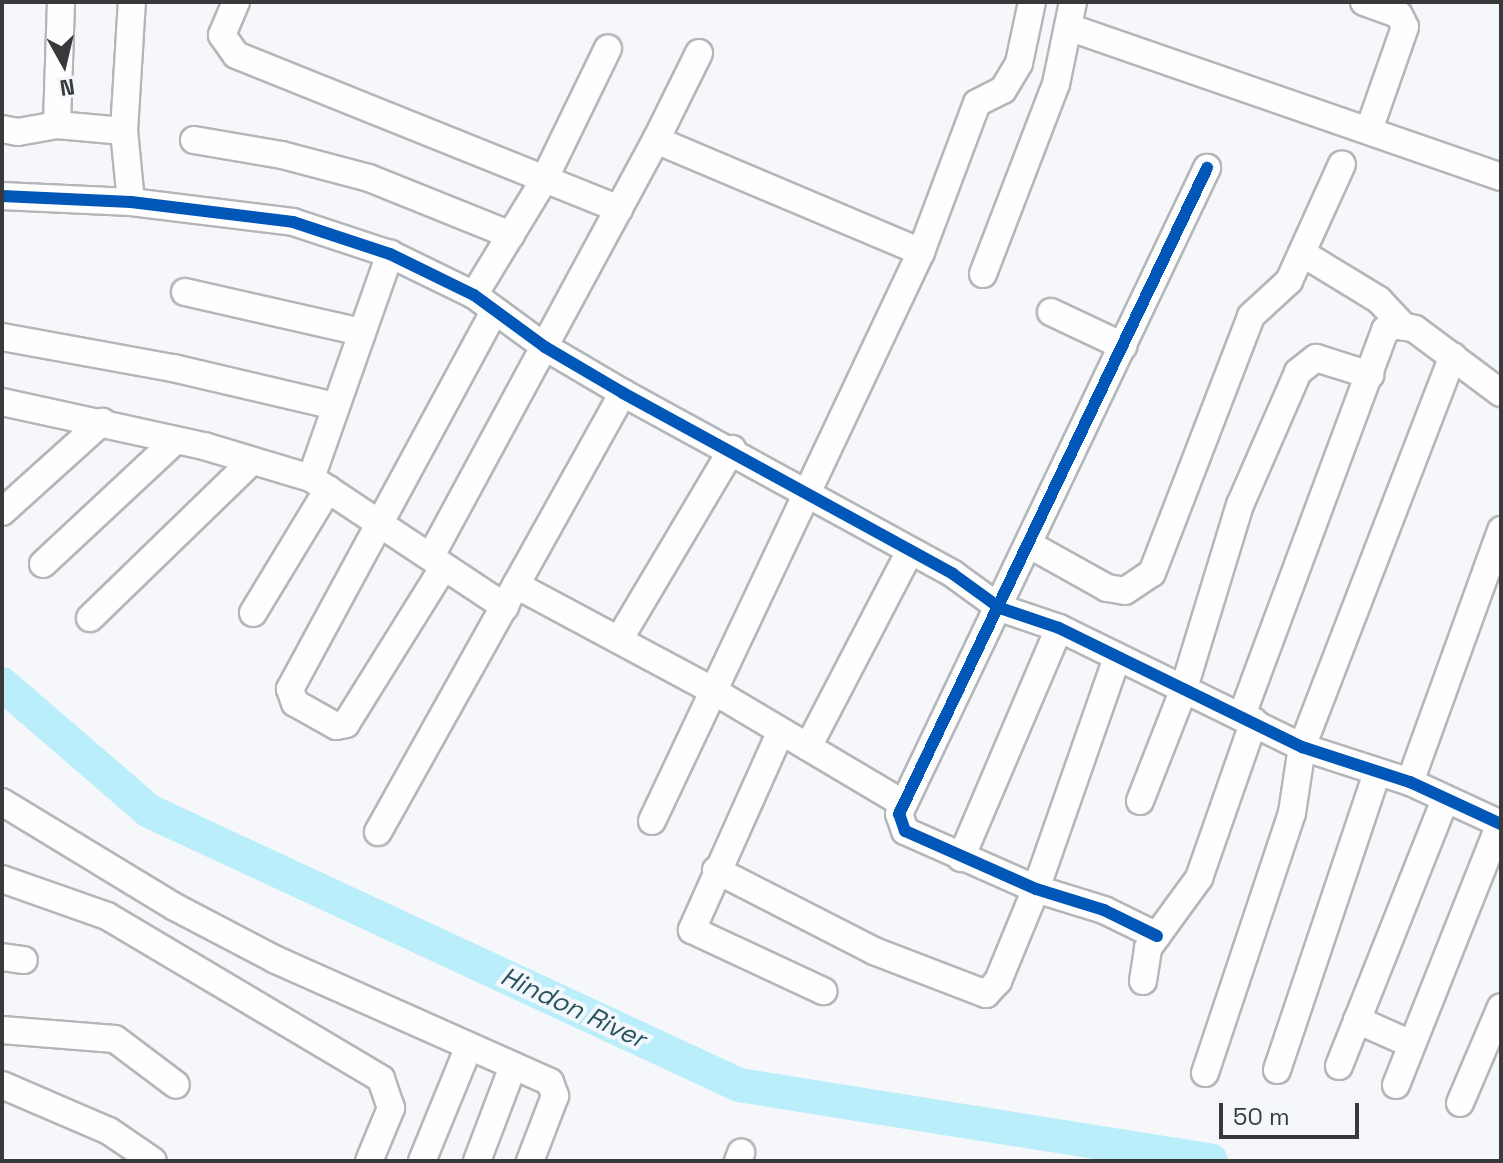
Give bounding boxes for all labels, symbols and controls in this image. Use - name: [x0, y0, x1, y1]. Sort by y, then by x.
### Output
- north arrow: [24, 24, 104, 104]
- text: N: [58, 73, 77, 103]
- water label: Hindon River: [496, 961, 650, 1055]
- scale bar: [1223, 1087, 1363, 1137]
- text: 50 m: [1233, 1101, 1290, 1132]

